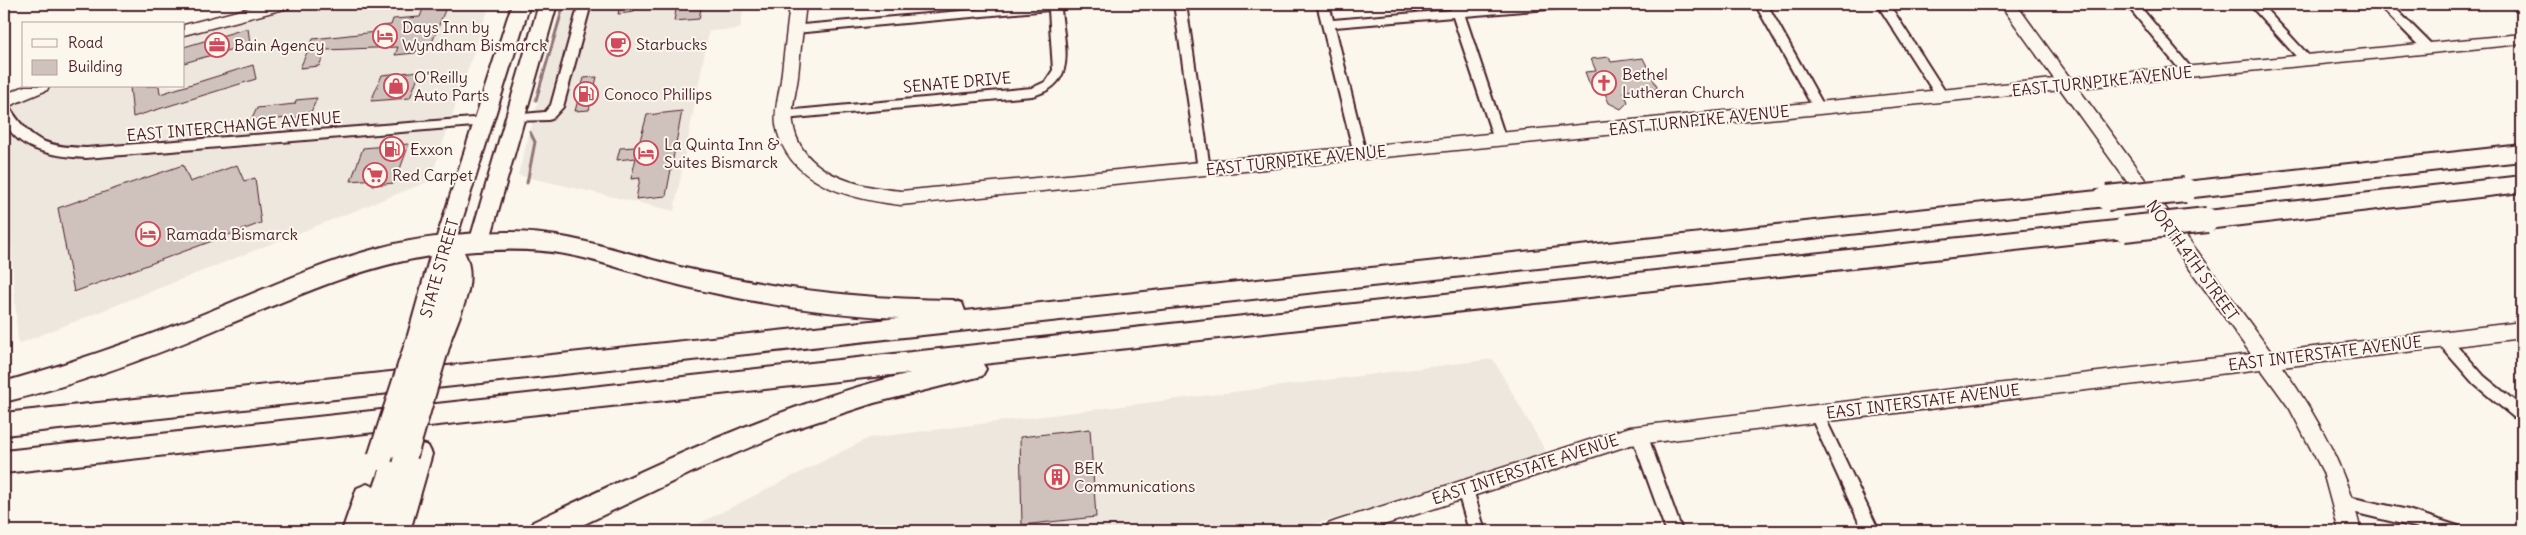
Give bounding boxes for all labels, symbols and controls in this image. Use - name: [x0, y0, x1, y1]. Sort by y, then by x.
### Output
- place label: Days Inn by Wyndham Bismarck: [402, 17, 547, 55]
- legend: [22, 22, 185, 88]
- hotel icon: Days Inn by Wyndham Bismarck: [372, 23, 398, 49]
- cafe icon: Starbucks: [605, 31, 631, 57]
- office icon: Bain Agency: [204, 32, 230, 58]
- text: Road: [68, 33, 103, 52]
- place label: Starbucks: [636, 34, 707, 54]
- place label: Bain Agency: [234, 35, 325, 55]
- text: Building: [68, 57, 123, 76]
- street label: EAST TURNPIKE AVENUE: [2011, 62, 2193, 100]
- place label: Bethel Lutheran Church: [1622, 64, 1744, 102]
- place label: O'Reilly Auto Parts: [414, 67, 489, 105]
- street label: SENATE DRIVE: [902, 67, 1012, 97]
- church icon: Bethel Lutheran Church: [1591, 70, 1617, 96]
- shop icon: O'Reilly Auto Parts: [383, 73, 409, 99]
- fuel station icon: Conoco Phillips: [573, 81, 599, 107]
- place label: Conoco Phillips: [604, 84, 712, 104]
- street label: EAST TURNPIKE AVENUE: [1608, 101, 1790, 139]
- street label: EAST INTERCHANGE AVENUE: [126, 107, 342, 145]
- place label: La Quinta Inn & Suites Bismarck: [664, 134, 779, 172]
- fuel station icon: Exxon: [379, 136, 405, 162]
- place label: Exxon: [410, 139, 453, 159]
- hotel icon: La Quinta Inn & Suites Bismarck: [633, 140, 659, 166]
- street label: EAST TURNPIKE AVENUE: [1205, 141, 1387, 179]
- supermarket icon: Red Carpet: [362, 162, 388, 188]
- place label: Red Carpet: [392, 165, 473, 185]
- street label: NORTH 4TH STREET: [2143, 196, 2243, 324]
- street label: STATE STREET: [415, 216, 463, 320]
- hotel icon: Ramada Bismarck: [135, 221, 161, 247]
- place label: Ramada Bismarck: [166, 224, 298, 244]
- street label: EAST INTERSTATE AVENUE: [2227, 331, 2423, 375]
- street label: EAST INTERSTATE AVENUE: [1825, 379, 2021, 423]
- street label: EAST INTERSTATE AVENUE: [1429, 429, 1621, 509]
- place label: BEK Communications: [1074, 458, 1195, 496]
- building icon: BEK Communications: [1044, 464, 1070, 490]

